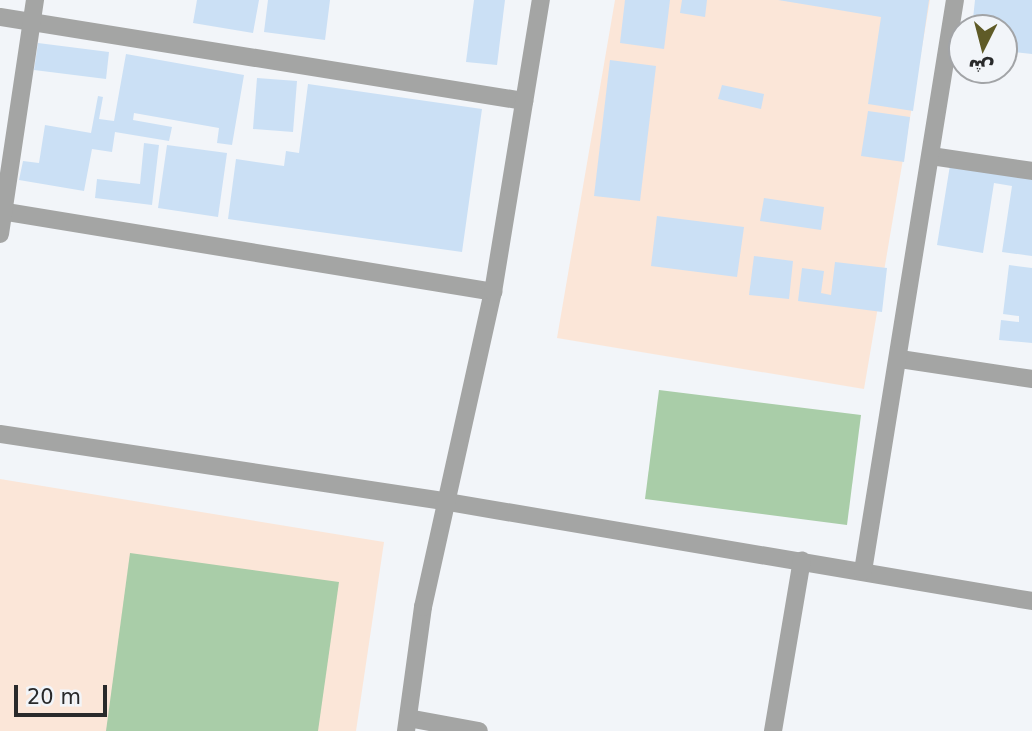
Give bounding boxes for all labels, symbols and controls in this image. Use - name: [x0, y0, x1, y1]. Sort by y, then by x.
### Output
- north arrow: [948, 14, 1018, 84]
- text: ش: [967, 56, 995, 80]
- scale bar: [18, 672, 110, 716]
- text: 20 m: [27, 685, 81, 709]

